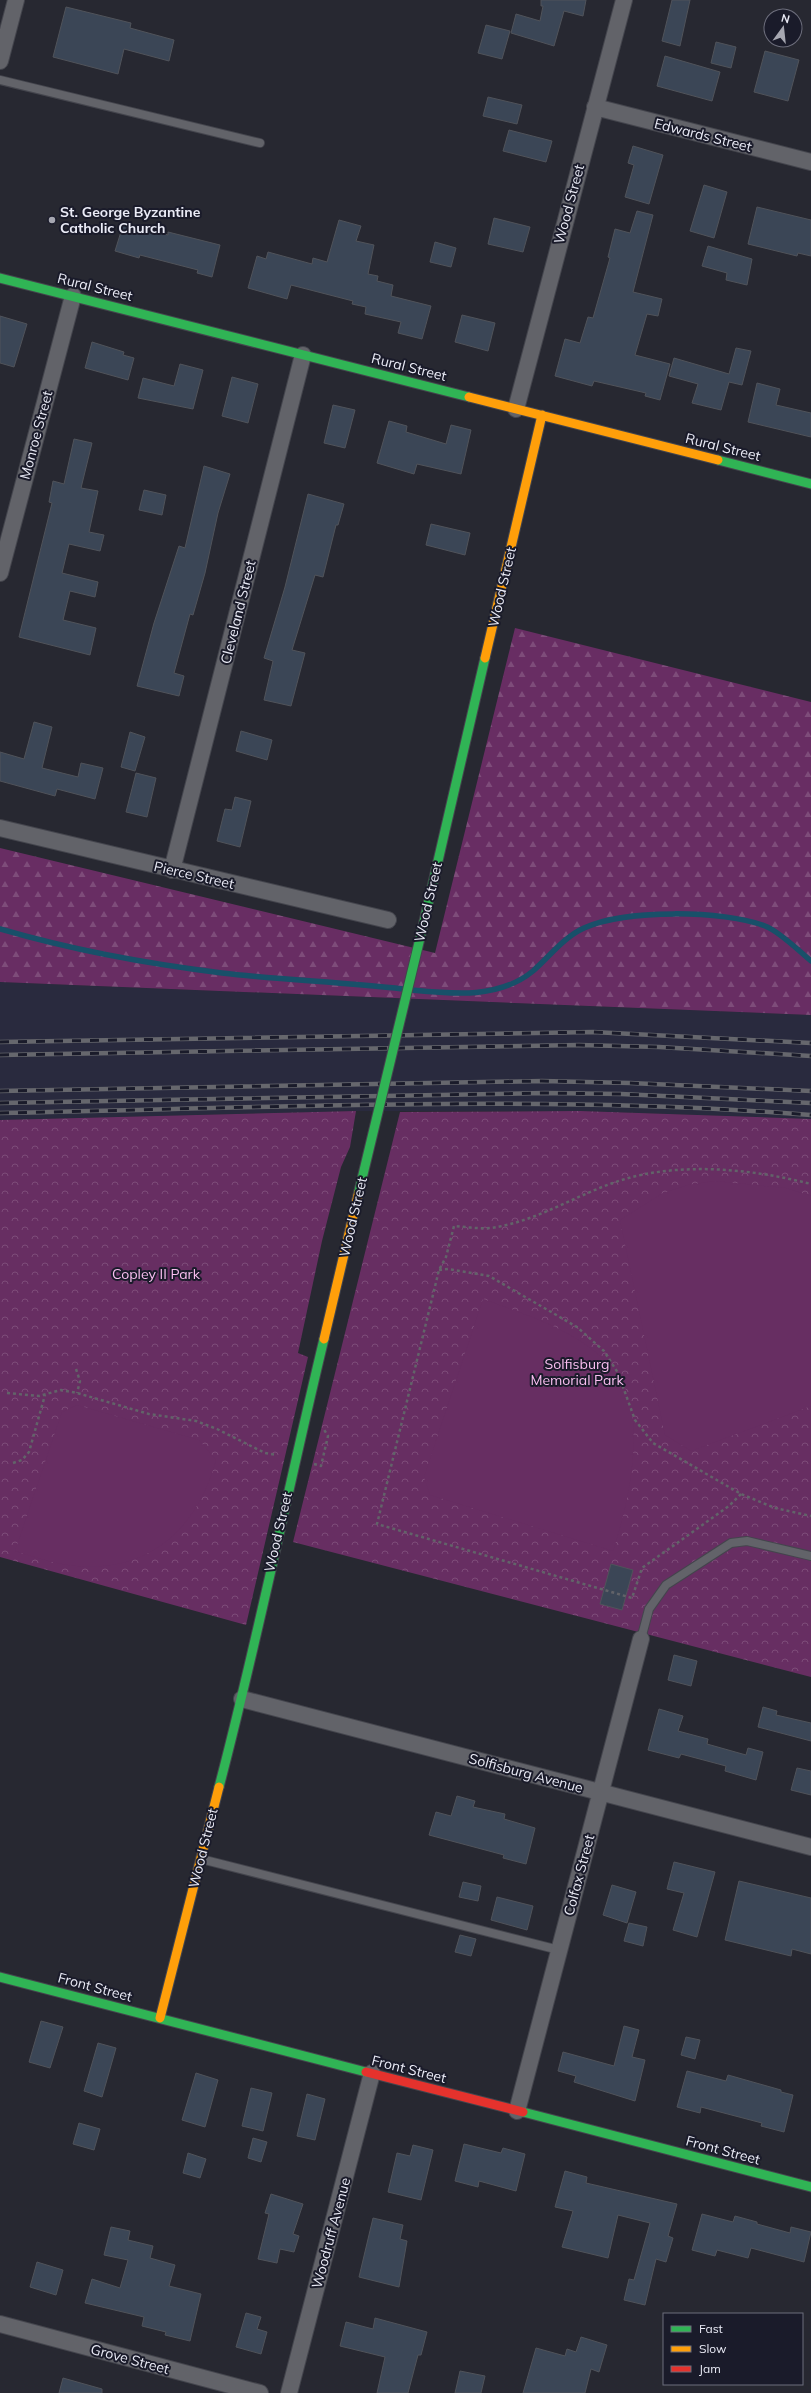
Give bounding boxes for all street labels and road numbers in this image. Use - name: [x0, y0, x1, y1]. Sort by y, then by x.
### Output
- street label: Edwards Street: [652, 114, 754, 156]
- street label: Wood Street: [550, 162, 588, 246]
- street label: Rural Street: [56, 269, 135, 305]
- street label: Rural Street: [370, 349, 449, 385]
- street label: Monroe Street: [16, 389, 57, 481]
- street label: Rural Street: [684, 429, 763, 465]
- street label: Wood Street: [484, 545, 520, 629]
- street label: Cleveland Street: [216, 558, 260, 666]
- street label: Pierce Street: [152, 857, 236, 893]
- street label: Wood Street: [410, 860, 446, 944]
- street label: Wood Street: [335, 1175, 371, 1259]
- street label: Wood Street: [260, 1490, 296, 1574]
- street label: Solfisburg Avenue: [467, 1749, 585, 1797]
- street label: Wood Street: [184, 1806, 222, 1890]
- street label: Colfax Street: [560, 1832, 599, 1918]
- street label: Front Street: [56, 1968, 134, 2006]
- street label: Front Street: [370, 2051, 448, 2087]
- street label: Front Street: [684, 2131, 762, 2169]
- street label: Woodruff Avenue: [308, 2176, 354, 2290]
- street label: Grove Street: [89, 2340, 171, 2378]

